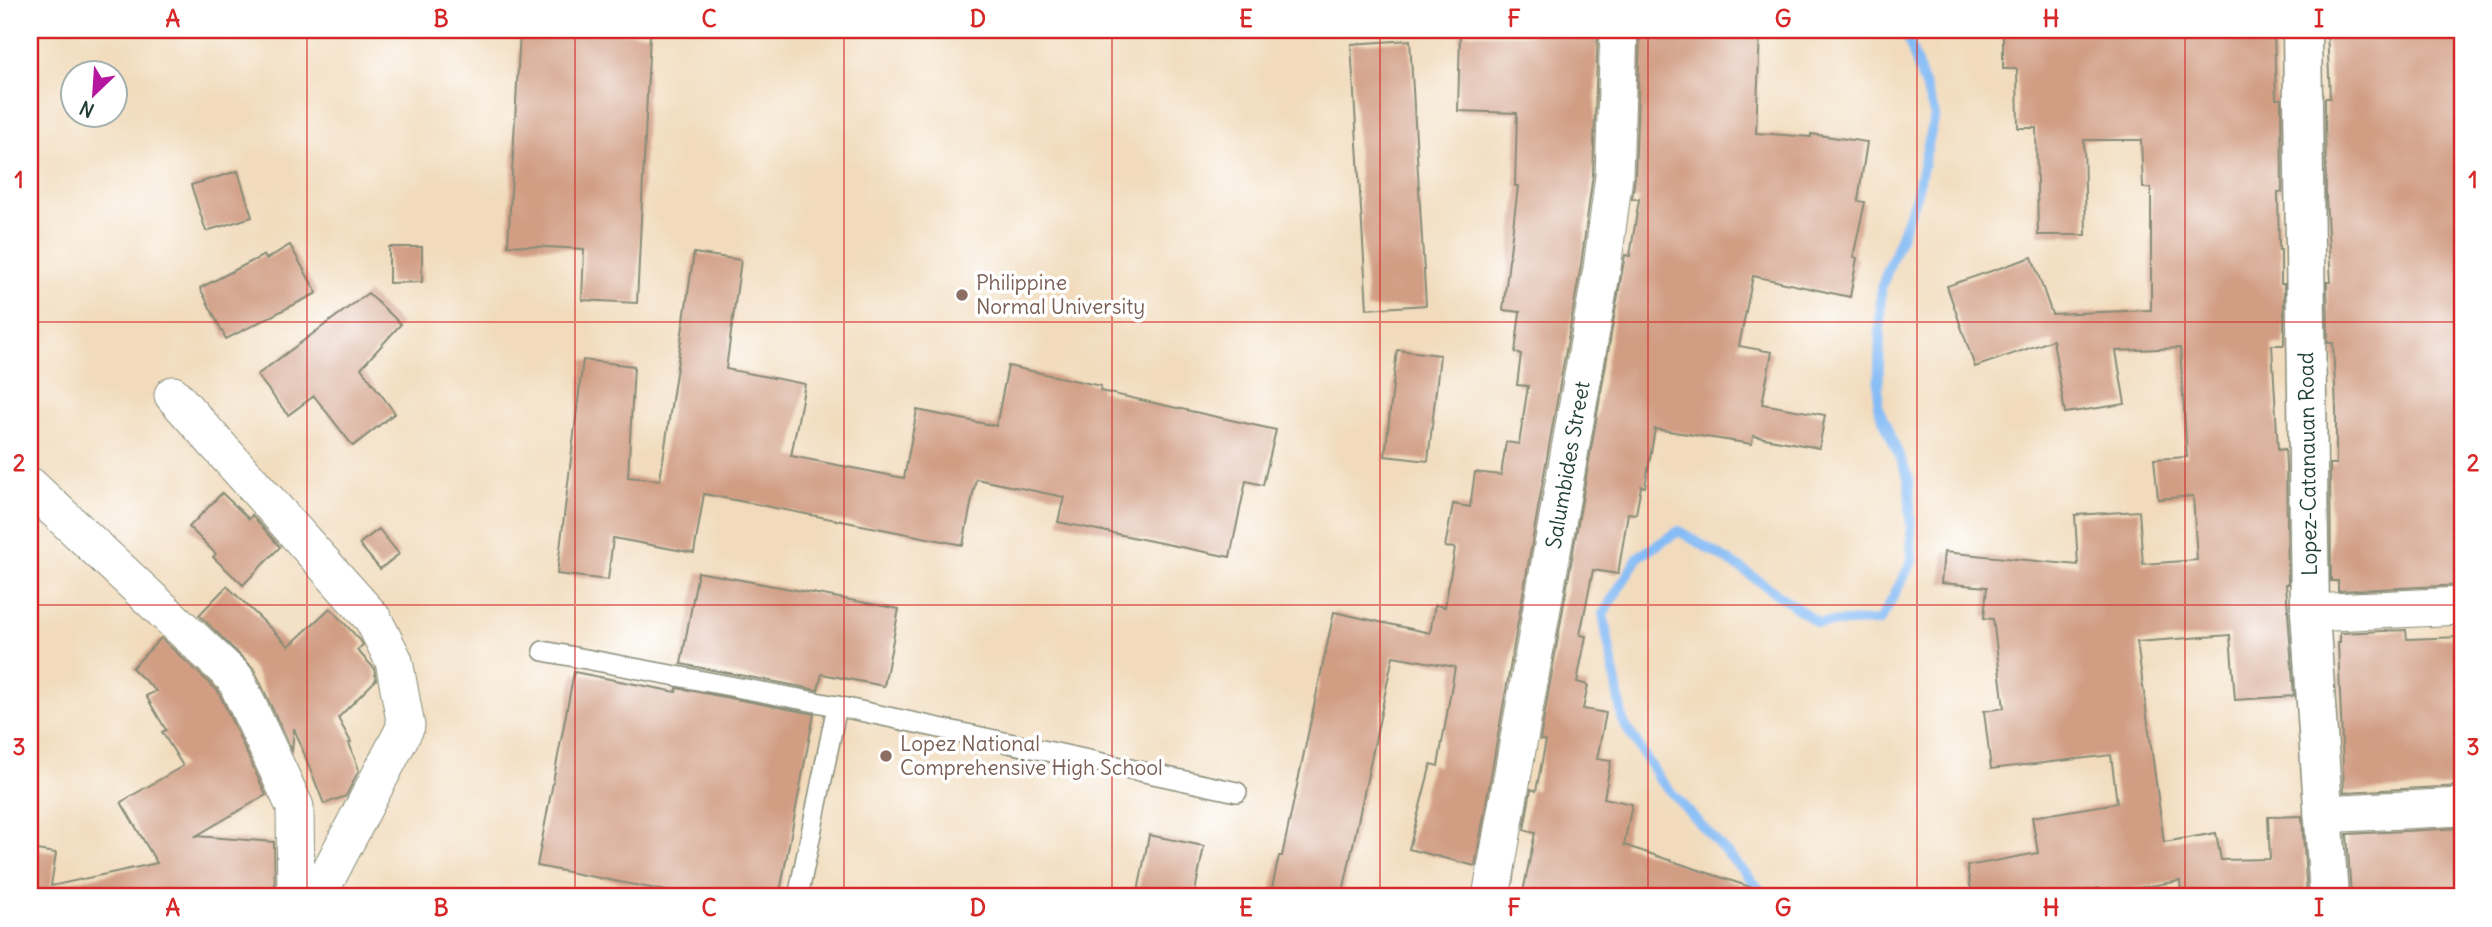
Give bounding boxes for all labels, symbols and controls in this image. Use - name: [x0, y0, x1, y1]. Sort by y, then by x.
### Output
- text: A: [166, 4, 181, 33]
- text: B: [433, 4, 449, 33]
- text: C: [701, 4, 717, 33]
- text: D: [970, 4, 986, 33]
- text: E: [1239, 4, 1253, 33]
- text: F: [1507, 4, 1521, 33]
- text: G: [1775, 4, 1791, 33]
- text: H: [2043, 4, 2059, 33]
- text: I: [2314, 4, 2324, 33]
- north arrow: [60, 60, 130, 130]
- text: N: [76, 96, 98, 123]
- text: 1: [14, 165, 24, 194]
- text: 1: [2468, 165, 2478, 194]
- place label: Philippine Normal University: [976, 269, 1145, 320]
- marker: Philippine Normal University: [954, 287, 970, 303]
- street label: Lopez-Catanauan Road: [2292, 352, 2323, 576]
- street label: Salumbides Street: [1539, 379, 1596, 551]
- text: 2: [13, 448, 26, 477]
- text: 2: [2467, 448, 2480, 477]
- place label: Lopez National Comprehensive High School: [900, 730, 1163, 781]
- text: 3: [12, 732, 26, 761]
- text: 3: [2466, 732, 2480, 761]
- marker: Lopez National Comprehensive High School: [878, 748, 894, 764]
- text: A: [166, 893, 181, 922]
- text: B: [433, 893, 449, 922]
- text: C: [701, 893, 717, 922]
- text: D: [970, 893, 986, 922]
- text: E: [1239, 893, 1253, 922]
- text: F: [1507, 893, 1521, 922]
- text: G: [1775, 893, 1791, 922]
- text: H: [2043, 893, 2059, 922]
- text: I: [2314, 893, 2324, 922]

